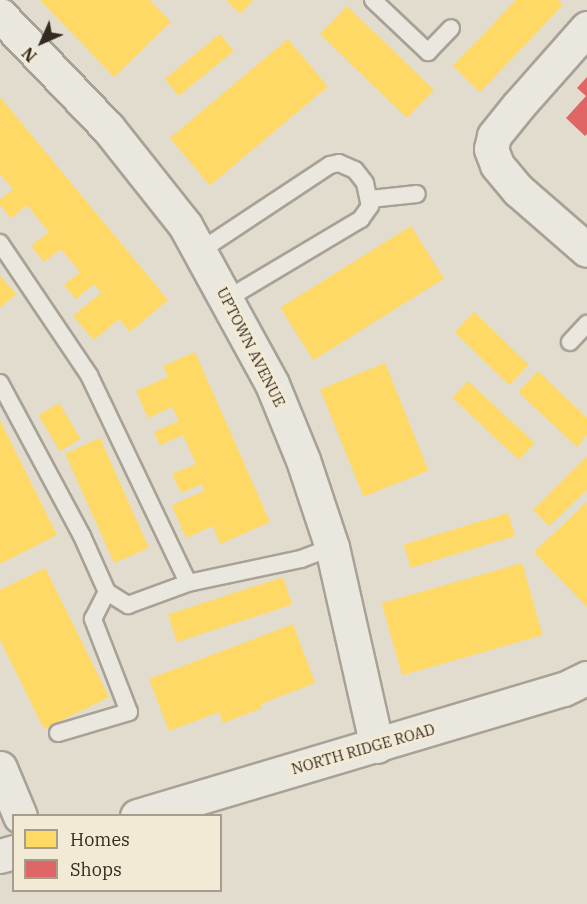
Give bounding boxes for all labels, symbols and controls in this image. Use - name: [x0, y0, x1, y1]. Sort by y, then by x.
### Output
- north arrow: [12, 12, 72, 72]
- text: N: [18, 43, 41, 66]
- street label: UPTOWN AVENUE: [213, 284, 289, 410]
- street label: NORTH RIDGE ROAD: [289, 720, 437, 778]
- legend: [12, 814, 222, 892]
- text: Homes: [70, 828, 130, 851]
- text: Shops: [70, 858, 122, 881]

